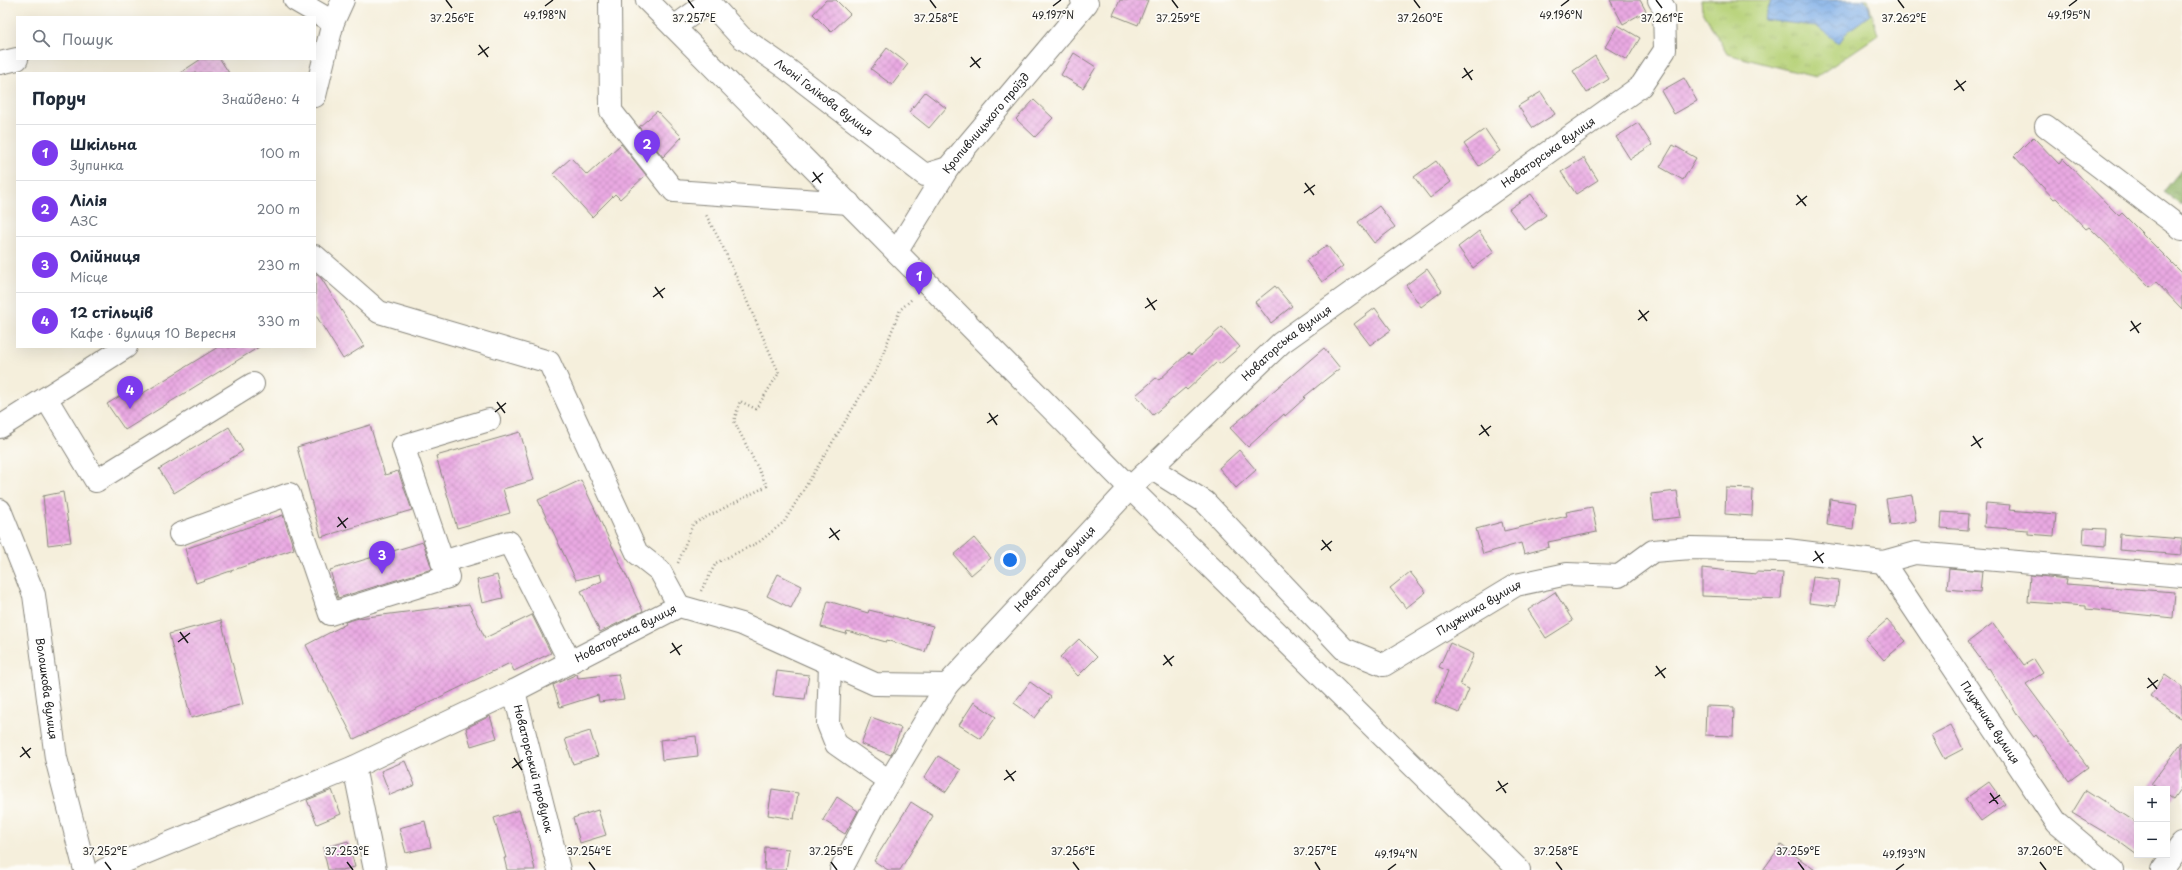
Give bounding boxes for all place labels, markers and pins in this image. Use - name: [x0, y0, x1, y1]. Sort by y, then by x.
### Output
- pin: 2: [634, 130, 660, 163]
- pin: 1: [906, 262, 932, 295]
- pin: 4: [117, 376, 143, 409]
- pin: 3: [369, 541, 395, 574]

